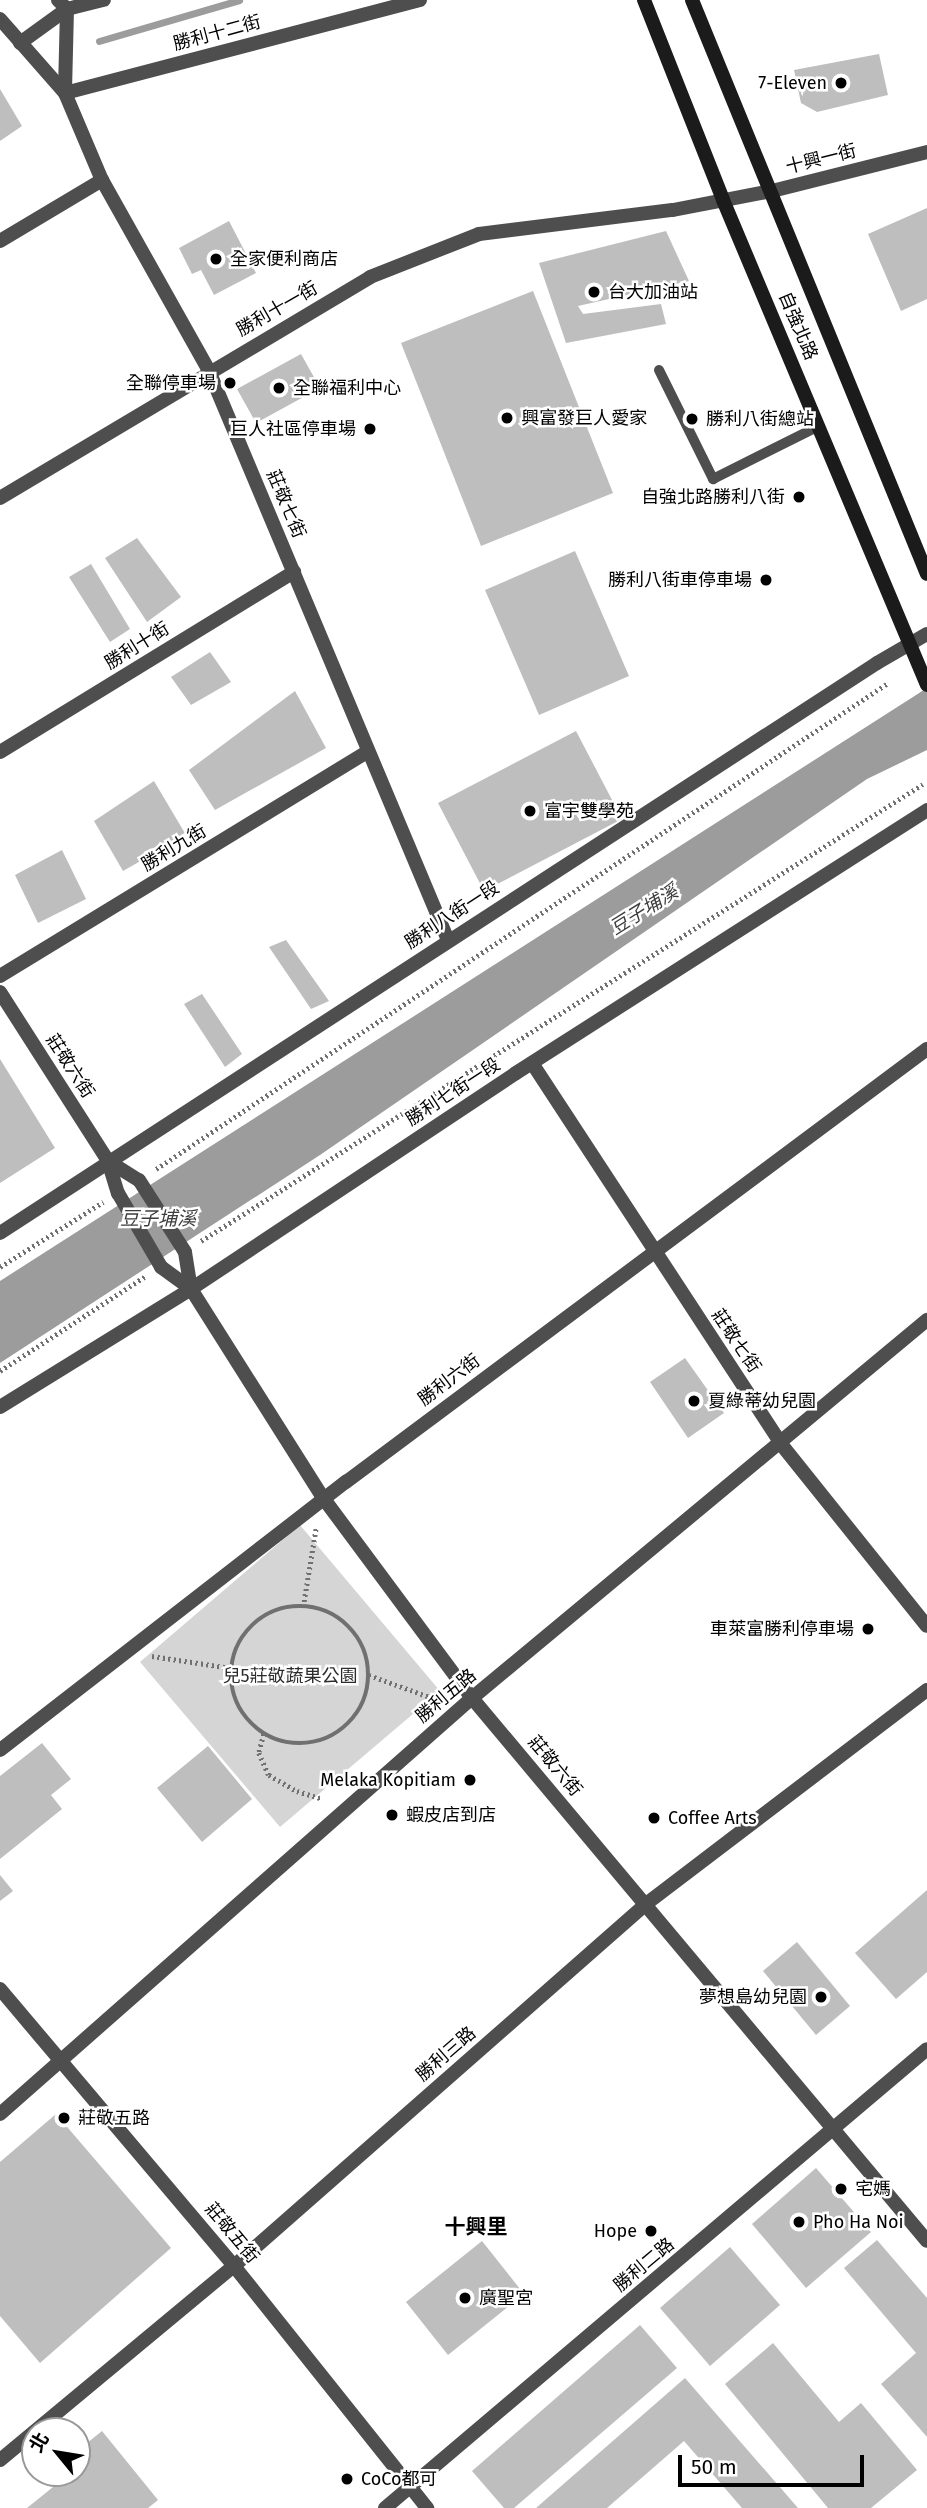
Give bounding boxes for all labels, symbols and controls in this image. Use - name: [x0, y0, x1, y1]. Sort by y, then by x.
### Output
- street label: 勝利十二街: [171, 11, 263, 55]
- place label: 7-Eleven: [758, 72, 827, 94]
- marker: 7-Eleven: [833, 75, 849, 91]
- street label: 十興一街: [783, 140, 859, 178]
- place label: 全家便利商店: [230, 248, 338, 270]
- marker: 全家便利商店: [208, 251, 224, 267]
- street label: 勝利十一街: [233, 277, 321, 341]
- place label: 台大加油站: [608, 281, 698, 303]
- marker: 台大加油站: [586, 284, 602, 300]
- street label: 自強北路: [774, 289, 822, 363]
- place label: 全聯停車場: [126, 372, 216, 394]
- marker: 全聯停車場: [222, 375, 238, 391]
- place label: 全聯福利中心: [293, 377, 401, 399]
- marker: 全聯福利中心: [271, 380, 287, 396]
- place label: 興富發巨人愛家: [521, 407, 647, 429]
- place label: 勝利八街總站: [706, 408, 814, 430]
- marker: 興富發巨人愛家: [499, 410, 515, 426]
- marker: 勝利八街總站: [684, 411, 700, 427]
- place label: 巨人社區停車場: [230, 418, 356, 440]
- marker: 巨人社區停車場: [362, 421, 378, 437]
- street label: 莊敬七街: [262, 467, 310, 541]
- place label: 自強北路勝利八街: [641, 486, 785, 508]
- marker: 自強北路勝利八街: [791, 489, 807, 505]
- place label: 勝利八街車停車場: [608, 569, 752, 591]
- marker: 勝利八街車停車場: [758, 572, 774, 588]
- street label: 勝利十街: [101, 618, 173, 674]
- place label: 富宇雙學苑: [544, 800, 634, 822]
- marker: 富宇雙學苑: [522, 803, 538, 819]
- street label: 勝利九街: [138, 820, 210, 876]
- street label: 勝利八街一段: [401, 877, 503, 953]
- water label: 豆子埔溪: [606, 880, 682, 940]
- street label: 莊敬六街: [41, 1030, 99, 1102]
- street label: 勝利七街一段: [402, 1054, 504, 1130]
- water label: 豆子埔溪: [120, 1208, 196, 1230]
- street label: 莊敬七街: [707, 1305, 765, 1377]
- street label: 勝利六街: [414, 1350, 484, 1410]
- place label: 夏綠蒂幼兒園: [708, 1390, 816, 1412]
- marker: 夏綠蒂幼兒園: [686, 1393, 702, 1409]
- place label: 車萊富勝利停車場: [710, 1618, 854, 1640]
- marker: 車萊富勝利停車場: [860, 1621, 876, 1637]
- park label: 兒5莊敬蔬果公園: [222, 1665, 358, 1687]
- street label: 勝利五路: [411, 1665, 481, 1727]
- street label: 莊敬六街: [524, 1731, 586, 1801]
- place label: Melaka Kopitiam: [320, 1769, 456, 1791]
- marker: Melaka Kopitiam: [462, 1772, 478, 1788]
- place label: 蝦皮店到店: [406, 1804, 496, 1826]
- marker: 蝦皮店到店: [384, 1807, 400, 1823]
- place label: Coffee Arts: [668, 1807, 757, 1829]
- marker: Coffee Arts: [646, 1810, 662, 1826]
- place label: 夢想島幼兒園: [699, 1986, 807, 2008]
- marker: 夢想島幼兒園: [813, 1989, 829, 2005]
- street label: 勝利三路: [412, 2022, 480, 2086]
- place label: 莊敬五路: [78, 2107, 150, 2129]
- marker: 莊敬五路: [56, 2110, 72, 2126]
- place label: 宅媽: [855, 2178, 891, 2200]
- marker: 宅媽: [833, 2181, 849, 2197]
- street label: 莊敬五街: [201, 2198, 263, 2268]
- place label: Pho Ha Noi: [813, 2211, 904, 2233]
- district label: 十興里: [445, 2214, 507, 2240]
- marker: Pho Ha Noi: [791, 2214, 807, 2230]
- place label: Hope: [594, 2220, 637, 2242]
- marker: Hope: [643, 2223, 659, 2239]
- street label: 勝利二路: [609, 2234, 679, 2296]
- place label: 廣聖宮: [479, 2287, 533, 2309]
- marker: 廣聖宮: [457, 2290, 473, 2306]
- north arrow: [21, 2417, 91, 2487]
- text: 北: [24, 2428, 54, 2456]
- scale bar: [682, 2442, 867, 2486]
- text: 50 m: [691, 2454, 737, 2480]
- place label: CoCo都可: [361, 2468, 437, 2490]
- marker: CoCo都可: [339, 2471, 355, 2487]

